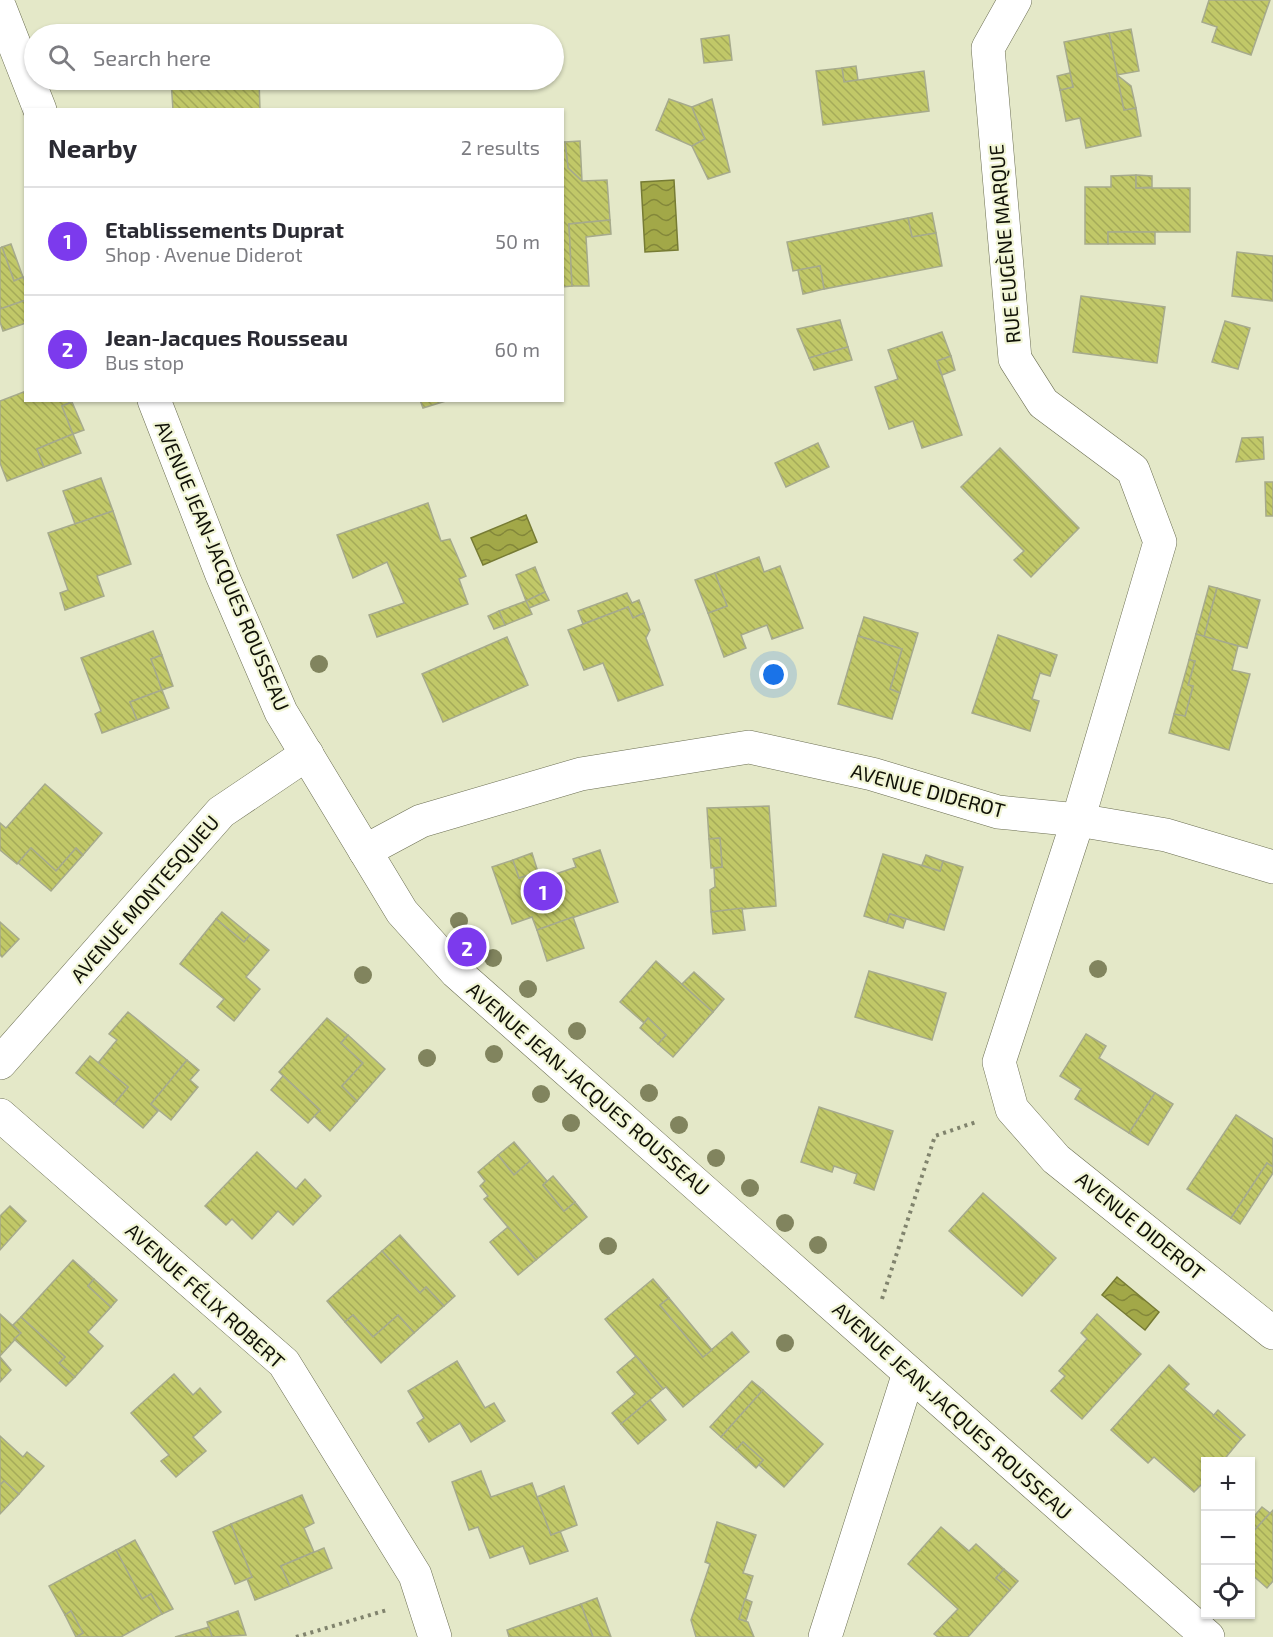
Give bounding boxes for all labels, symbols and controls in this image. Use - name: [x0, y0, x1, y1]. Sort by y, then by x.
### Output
- search box: [24, 24, 564, 90]
- icon: search: [45, 41, 78, 74]
- text: Search here: [93, 44, 211, 70]
- text: Nearby: [48, 132, 137, 163]
- text: 2 results: [461, 135, 540, 159]
- street label: RUE EUGÈNE MARQUE: [983, 144, 1025, 345]
- text: Etablissements Duprat: [105, 216, 344, 242]
- text: 1: [63, 229, 72, 253]
- text: 50 m: [495, 229, 540, 253]
- text: Shop · Avenue Diderot: [105, 242, 303, 266]
- text: Jean-Jacques Rousseau: [105, 324, 348, 350]
- text: 2: [62, 337, 73, 361]
- text: 60 m: [495, 337, 540, 361]
- text: Bus stop: [105, 350, 184, 374]
- street label: AVENUE JEAN-JACQUES ROUSSEAU: [151, 417, 295, 714]
- your location: [759, 660, 788, 689]
- street label: AVENUE DIDEROT: [849, 758, 1008, 822]
- street label: AVENUE MONTESQUIEU: [65, 810, 223, 987]
- pin: 1: [524, 868, 562, 914]
- pin: 2: [448, 924, 486, 970]
- street label: AVENUE JEAN-JACQUES ROUSSEAU: [463, 977, 715, 1200]
- street label: AVENUE DIDEROT: [1072, 1166, 1210, 1285]
- street label: AVENUE FÉLIX ROBERT: [121, 1218, 290, 1373]
- street label: AVENUE JEAN-JACQUES ROUSSEAU: [828, 1297, 1077, 1524]
- map controls: [1201, 1457, 1255, 1619]
- button: +: [1201, 1457, 1255, 1511]
- button: −: [1201, 1511, 1255, 1565]
- button: locate: [1201, 1565, 1255, 1619]

